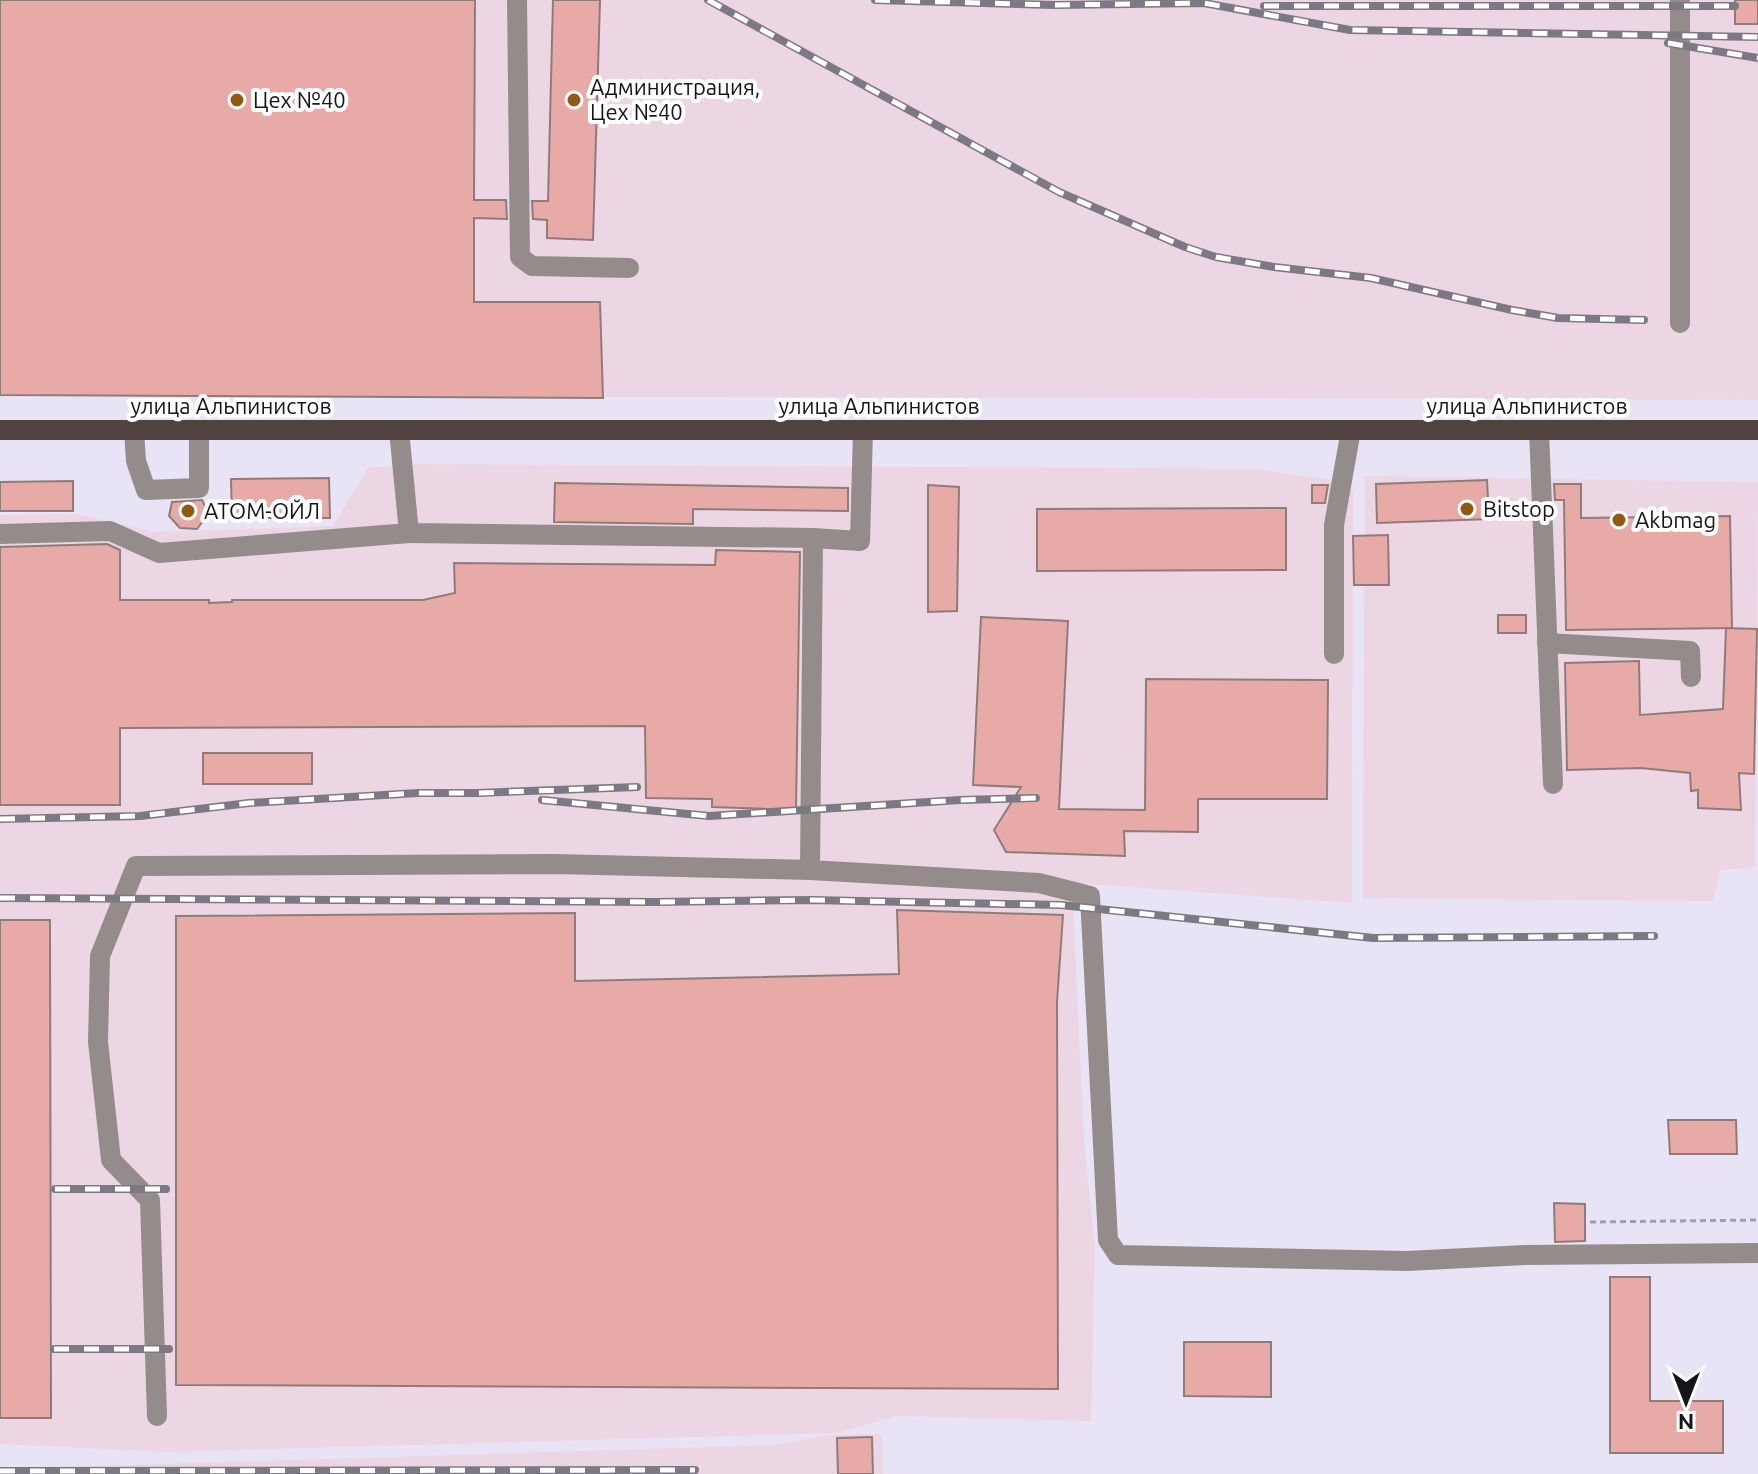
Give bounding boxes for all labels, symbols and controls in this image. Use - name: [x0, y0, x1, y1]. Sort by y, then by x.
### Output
- place label: Администрация, Цех №40: [590, 74, 760, 124]
- place label: Цех №40: [253, 87, 346, 112]
- marker: Цех №40: [228, 91, 246, 109]
- marker: Администрация, Цех №40: [565, 91, 583, 109]
- street label: улица Альпинистов: [130, 393, 332, 418]
- street label: улица Альпинистов: [778, 393, 980, 418]
- street label: улица Альпинистов: [1426, 393, 1628, 418]
- place label: Bitstop: [1483, 496, 1555, 521]
- place label: АТОМ-ОЙЛ: [204, 498, 320, 523]
- marker: Bitstop: [1458, 500, 1476, 518]
- marker: АТОМ-ОЙЛ: [179, 502, 197, 520]
- place label: Akbmag: [1635, 507, 1716, 532]
- marker: Akbmag: [1610, 511, 1628, 529]
- north arrow: [1646, 1362, 1726, 1442]
- text: N: [1678, 1410, 1694, 1435]

